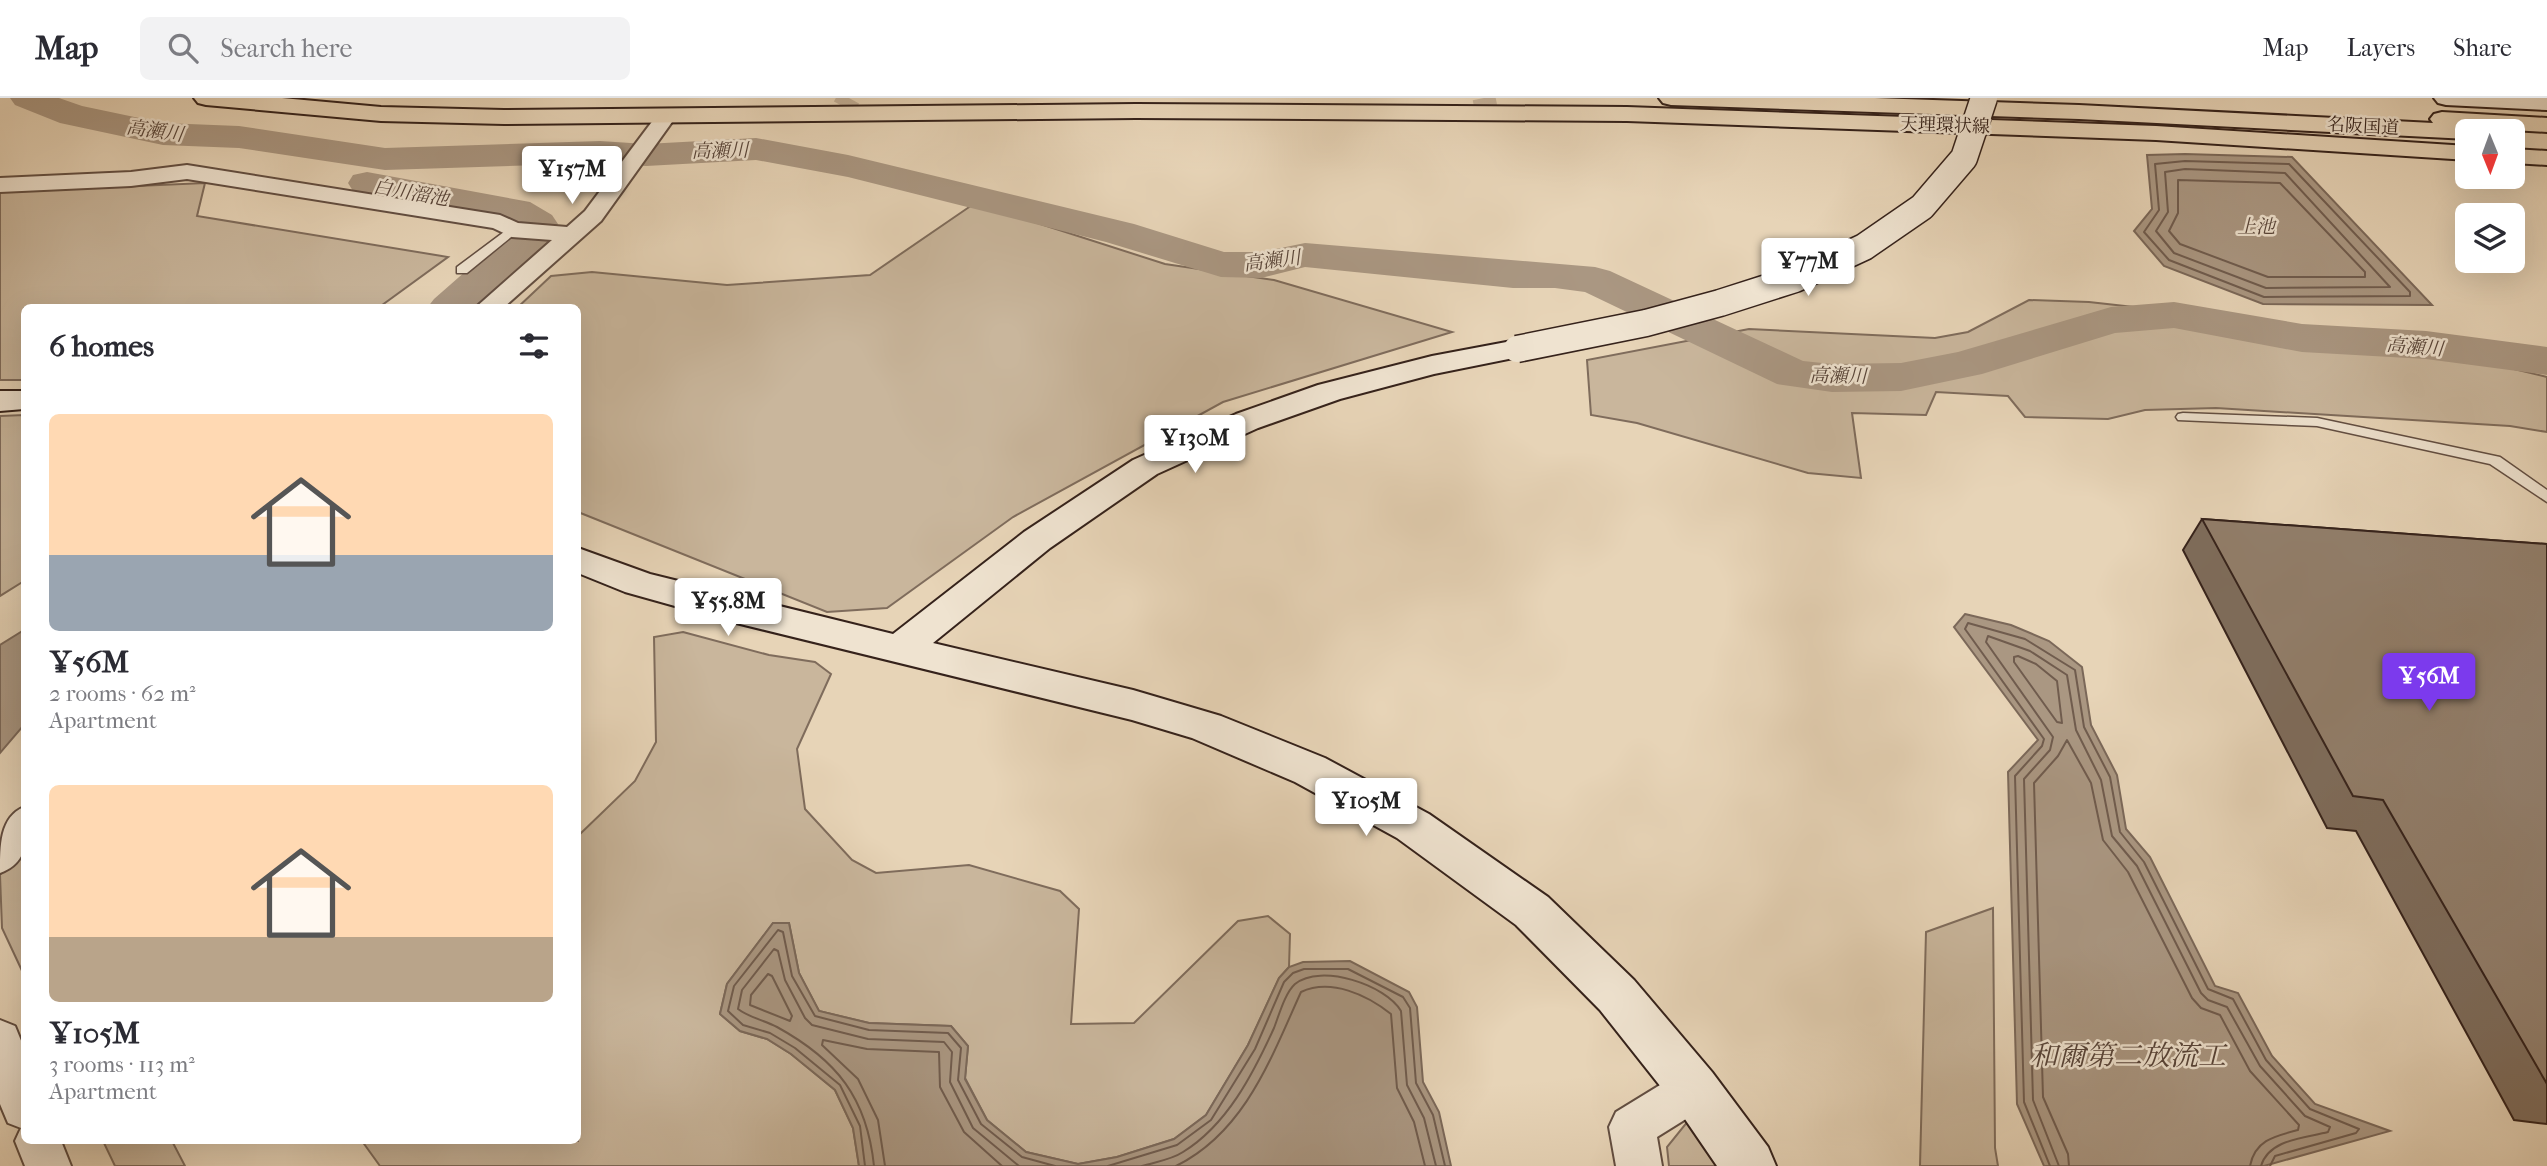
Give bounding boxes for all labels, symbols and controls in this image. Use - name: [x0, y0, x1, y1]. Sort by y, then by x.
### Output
- search box: [140, 17, 630, 80]
- text: Map: [35, 29, 98, 68]
- icon: search: [164, 29, 202, 67]
- text: Search here: [220, 33, 352, 64]
- text: Map: [2263, 34, 2309, 62]
- text: Layers: [2347, 34, 2415, 62]
- text: Share: [2453, 34, 2512, 62]
- street label: 天理環状線: [1900, 113, 1990, 138]
- street label: 名阪国道: [2326, 114, 2399, 139]
- water label: 高瀬川: [125, 116, 187, 146]
- north arrow: [2455, 119, 2525, 189]
- map controls: [2455, 119, 2525, 273]
- water label: 高瀬川: [691, 139, 751, 162]
- pin: ¥157M: [523, 146, 621, 206]
- text: ¥157M: [538, 155, 606, 182]
- water label: 白川溜池: [371, 176, 452, 211]
- button: layers: [2455, 203, 2525, 273]
- water label: 上池: [2237, 216, 2277, 238]
- pin: ¥77M: [1767, 238, 1849, 298]
- water label: 高瀬川: [1242, 246, 1304, 275]
- text: ¥77M: [1777, 247, 1839, 274]
- icon: filters: [515, 327, 553, 365]
- text: 6 homes: [49, 329, 154, 364]
- water label: 高瀬川: [2386, 334, 2446, 361]
- water label: 高瀬川: [1809, 365, 1869, 388]
- pin: ¥130M: [1146, 416, 1244, 475]
- text: ¥130M: [1160, 424, 1230, 451]
- icon: home: [238, 459, 364, 585]
- pin: ¥55.8M: [671, 578, 785, 638]
- text: ¥55.8M: [691, 587, 765, 614]
- text: ¥56M: [49, 645, 129, 680]
- pin: ¥56M: [2388, 654, 2470, 713]
- text: ¥56M: [2398, 662, 2460, 689]
- text: 2 rooms · 62 m²: [49, 680, 196, 707]
- text: Apartment: [49, 707, 157, 734]
- pin: ¥105M: [1317, 778, 1415, 838]
- text: ¥105M: [1331, 787, 1401, 814]
- icon: home: [238, 830, 364, 956]
- text: ¥105M: [49, 1016, 140, 1051]
- water label: 和爾第二放流工: [2030, 1039, 2228, 1072]
- text: 3 rooms · 113 m²: [49, 1051, 195, 1078]
- text: Apartment: [49, 1078, 157, 1105]

